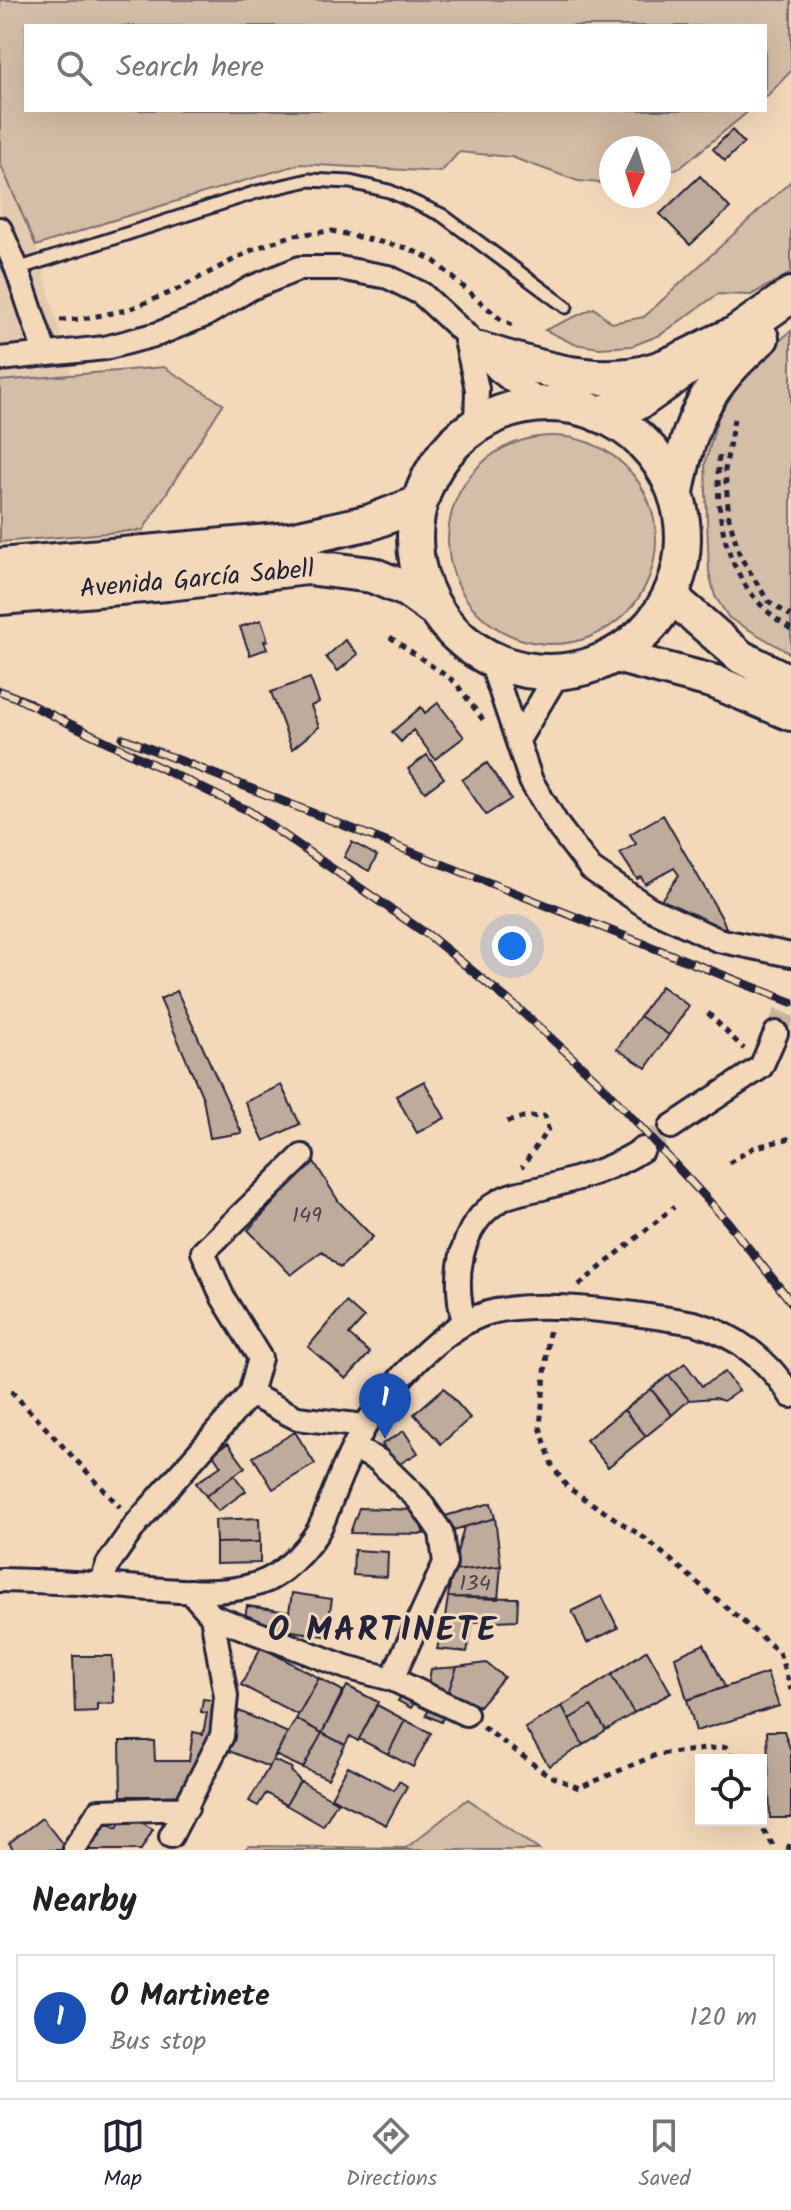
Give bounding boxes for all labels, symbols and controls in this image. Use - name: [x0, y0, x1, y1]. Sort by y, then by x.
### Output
- search box: [24, 24, 767, 112]
- text: Search here: [116, 44, 264, 92]
- icon: search: [52, 46, 96, 90]
- north arrow: [599, 136, 671, 208]
- street label: Avenida García Sabell: [78, 549, 316, 611]
- your location: [492, 926, 532, 966]
- house number: 149: [292, 1199, 322, 1234]
- pin: 1: [359, 1373, 411, 1439]
- house number: 134: [459, 1567, 491, 1602]
- district label: O MARTINETE: [268, 1604, 498, 1658]
- map controls: [695, 1754, 767, 1826]
- button: locate: [695, 1754, 767, 1826]
- text: Nearby: [32, 1875, 137, 1929]
- text: O Martinete: [110, 1973, 270, 2021]
- text: 1: [56, 1997, 64, 2039]
- text: 120 m: [690, 1997, 757, 2039]
- text: Bus stop: [110, 2021, 206, 2063]
- tab: Map: [101, 2114, 145, 2197]
- tab: Directions: [346, 2114, 437, 2197]
- tab: Saved: [638, 2114, 690, 2197]

